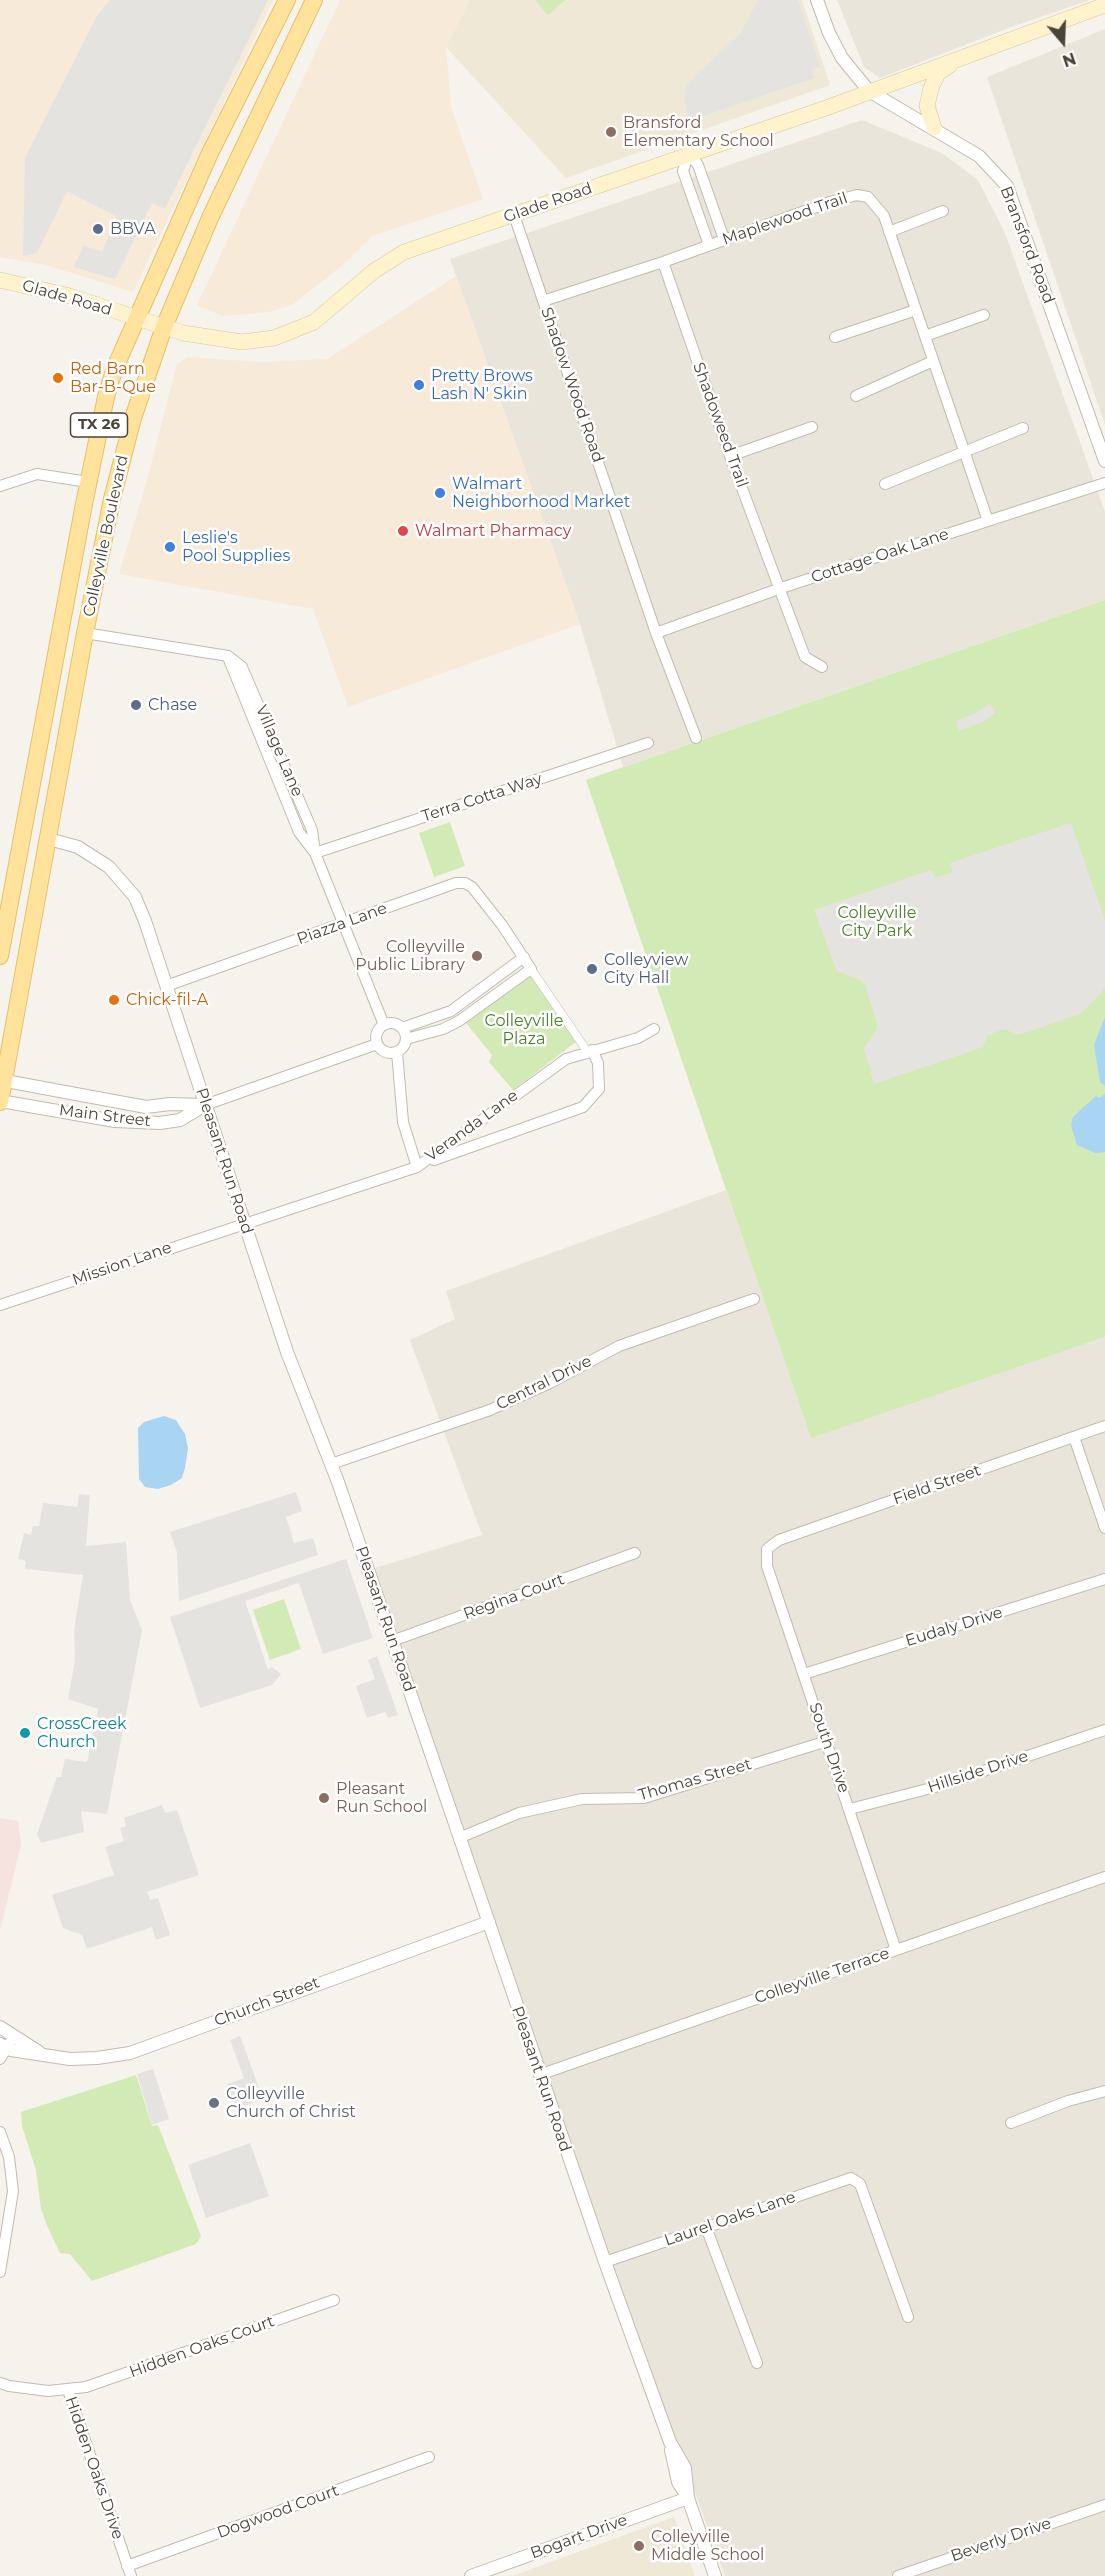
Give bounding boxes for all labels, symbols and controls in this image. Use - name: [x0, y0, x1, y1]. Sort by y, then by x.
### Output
- north arrow: [1033, 12, 1093, 72]
- text: N: [1060, 48, 1078, 71]
- place label: Bransford Elementary School: [623, 113, 774, 151]
- marker: Bransford Elementary School: [604, 125, 618, 139]
- street label: Glade Road: [501, 179, 595, 227]
- street label: Bransford Road: [996, 184, 1058, 306]
- street label: Maplewood Trail: [720, 189, 850, 249]
- place label: BBVA: [110, 219, 156, 239]
- marker: BBVA: [91, 222, 105, 236]
- street label: Glade Road: [20, 276, 114, 320]
- street label: Shadow Wood Road: [536, 305, 608, 465]
- place label: Red Barn Bar-B-Que: [70, 359, 156, 397]
- street label: Shadoweed Trail: [688, 360, 752, 490]
- place label: Pretty Brows Lash N' Skin: [431, 366, 533, 404]
- marker: Red Barn Bar-B-Que: [51, 371, 65, 385]
- marker: Pretty Brows Lash N' Skin: [412, 378, 426, 392]
- road number: TX 26: [70, 413, 128, 437]
- street label: Colleyville Boulevard: [79, 453, 133, 619]
- place label: Walmart Neighborhood Market: [452, 474, 630, 512]
- marker: Walmart Neighborhood Market: [433, 486, 447, 500]
- place label: Walmart Pharmacy: [415, 521, 571, 541]
- marker: Walmart Pharmacy: [396, 524, 410, 538]
- street label: Cottage Oak Lane: [809, 525, 951, 587]
- place label: Leslie's Pool Supplies: [182, 528, 290, 566]
- marker: Leslie's Pool Supplies: [163, 540, 177, 554]
- place label: Chase: [148, 695, 197, 715]
- marker: Chase: [129, 698, 143, 712]
- street label: Village Lane: [251, 702, 307, 800]
- street label: Terra Cotta Way: [419, 769, 545, 827]
- street label: Piazza Lane: [294, 899, 390, 949]
- park label: Colleyville City Park: [837, 903, 917, 941]
- place label: Colleyville Public Library: [355, 937, 465, 975]
- marker: Colleyville Public Library: [470, 949, 484, 963]
- place label: Colleyview City Hall: [604, 950, 688, 988]
- marker: Colleyview City Hall: [585, 962, 599, 976]
- place label: Chick-fil-A: [126, 990, 208, 1010]
- marker: Chick-fil-A: [107, 993, 121, 1007]
- park label: Colleyville Plaza: [484, 1011, 564, 1049]
- street label: Pleasant Run Road: [191, 1085, 257, 1237]
- street label: Veranda Lane: [422, 1086, 522, 1166]
- street label: Main Street: [58, 1101, 152, 1131]
- street label: Mission Lane: [70, 1238, 174, 1290]
- street label: Central Drive: [493, 1352, 595, 1414]
- street label: Field Street: [890, 1461, 984, 1509]
- street label: Pleasant Run Road: [351, 1544, 419, 1694]
- street label: Regina Court: [461, 1570, 567, 1624]
- street label: Eudaly Drive: [903, 1603, 1005, 1651]
- street label: South Drive: [805, 1700, 853, 1796]
- place label: CrossCreek Church: [37, 1714, 127, 1752]
- marker: CrossCreek Church: [18, 1726, 32, 1740]
- street label: Hillside Drive: [925, 1747, 1031, 1797]
- street label: Thomas Street: [636, 1755, 754, 1805]
- place label: Pleasant Run School: [336, 1779, 427, 1817]
- marker: Pleasant Run School: [317, 1791, 331, 1805]
- street label: Colleyville Terrace: [752, 1944, 892, 2008]
- street label: Church Street: [212, 1973, 322, 2031]
- street label: Pleasant Run Road: [507, 2004, 575, 2154]
- place label: Colleyville Church of Christ: [226, 2084, 356, 2122]
- marker: Colleyville Church of Christ: [207, 2096, 221, 2110]
- street label: Laurel Oaks Lane: [662, 2188, 798, 2250]
- street label: Hidden Oaks Court: [127, 2312, 277, 2382]
- street label: Hidden Oaks Drive: [61, 2394, 127, 2542]
- street label: Dogwood Court: [215, 2481, 341, 2543]
- street label: Bogart Drive: [528, 2511, 630, 2563]
- street label: Beverly Drive: [948, 2514, 1054, 2566]
- place label: Colleyville Middle School: [651, 2527, 764, 2565]
- marker: Colleyville Middle School: [632, 2539, 646, 2553]

